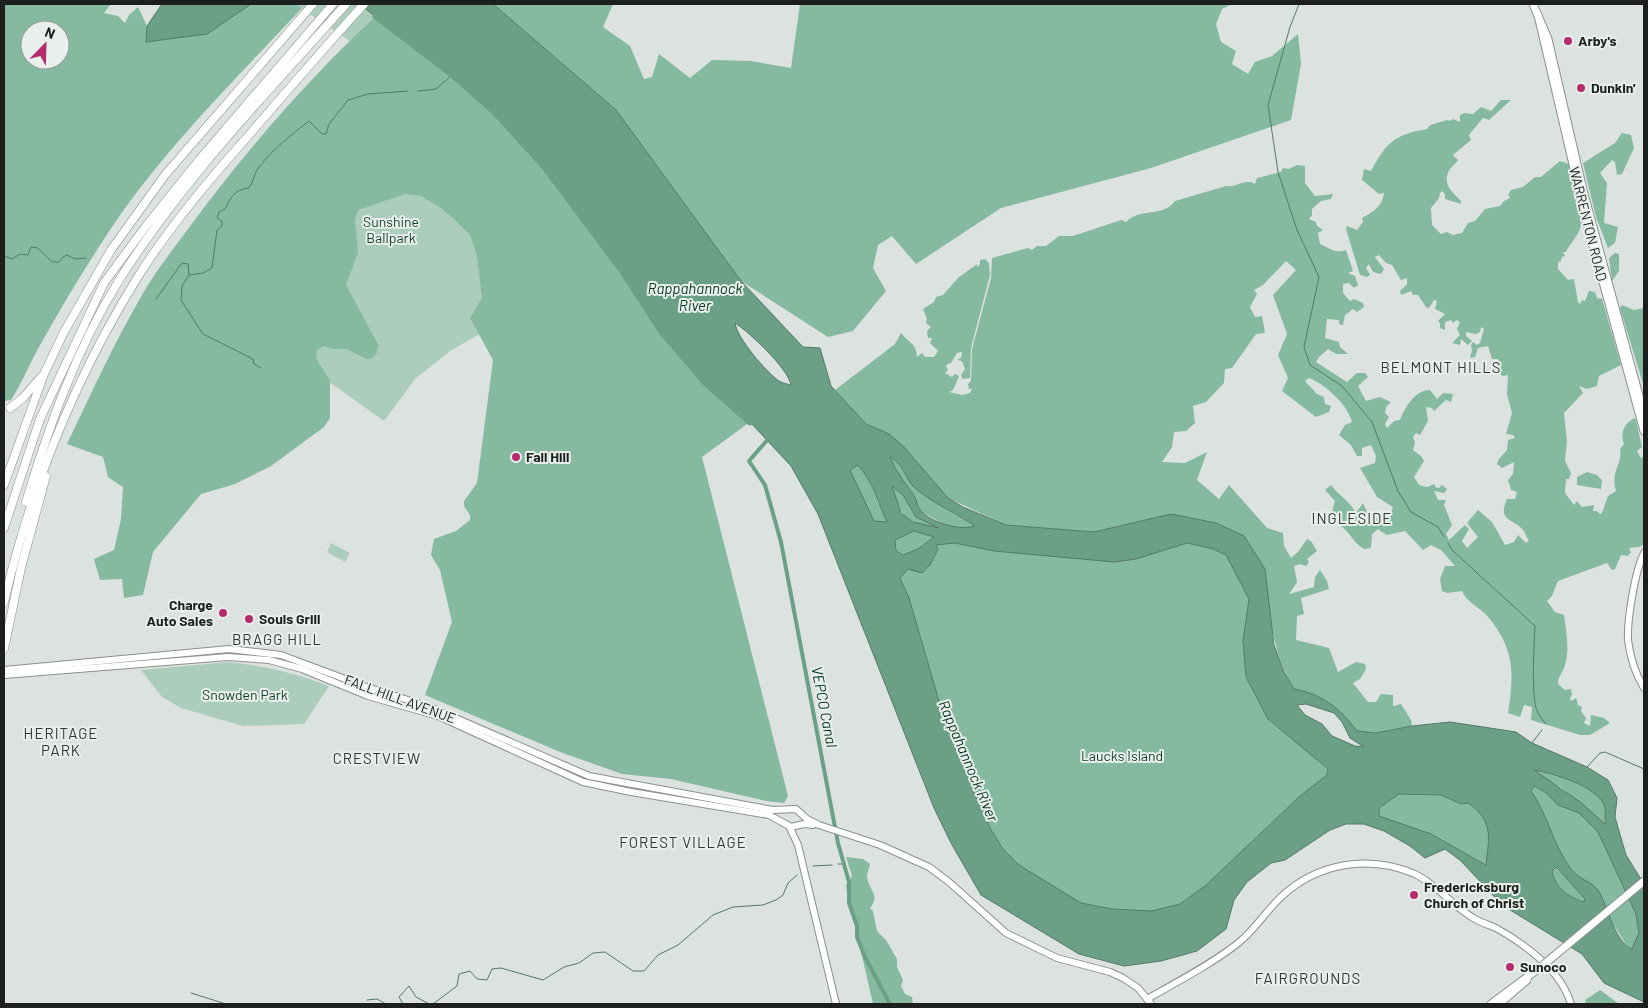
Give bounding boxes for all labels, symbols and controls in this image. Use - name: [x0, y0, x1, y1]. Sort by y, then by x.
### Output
- north arrow: [20, 20, 70, 70]
- text: N: [43, 23, 58, 42]
- place label: Arby's: [1578, 32, 1617, 49]
- marker: Arby's: [1562, 35, 1574, 47]
- place label: Dunkin': [1591, 79, 1636, 96]
- marker: Dunkin': [1575, 82, 1587, 94]
- street label: WARRENTON ROAD: [1566, 165, 1611, 283]
- park label: Sunshine Ballpark: [363, 213, 419, 246]
- water label: Rappahannock River: [647, 279, 743, 314]
- district label: BELMONT HILLS: [1380, 358, 1502, 376]
- place label: Fall Hill: [526, 448, 569, 465]
- marker: Fall Hill: [510, 451, 522, 463]
- district label: INGLESIDE: [1312, 509, 1392, 527]
- place label: Charge Auto Sales: [147, 596, 213, 629]
- marker: Charge Auto Sales: [217, 607, 229, 619]
- place label: Souls Grill: [259, 610, 320, 627]
- marker: Souls Grill: [243, 613, 255, 625]
- district label: BRAGG HILL: [232, 630, 322, 648]
- water label: VEPCO Canal: [808, 665, 842, 750]
- street label: FALL HILL AVENUE: [342, 670, 458, 727]
- park label: Snowden Park: [202, 686, 288, 703]
- water label: Rappahannock River: [935, 697, 1003, 825]
- district label: HERITAGE PARK: [24, 724, 98, 759]
- park label: Laucks Island: [1081, 747, 1163, 764]
- district label: CRESTVIEW: [333, 749, 421, 767]
- district label: FOREST VILLAGE: [619, 833, 747, 851]
- place label: Fredericksburg Church of Christ: [1424, 878, 1524, 911]
- marker: Fredericksburg Church of Christ: [1408, 889, 1420, 901]
- place label: Sunoco: [1520, 958, 1567, 975]
- marker: Sunoco: [1504, 961, 1516, 973]
- district label: FAIRGROUNDS: [1255, 969, 1361, 987]

